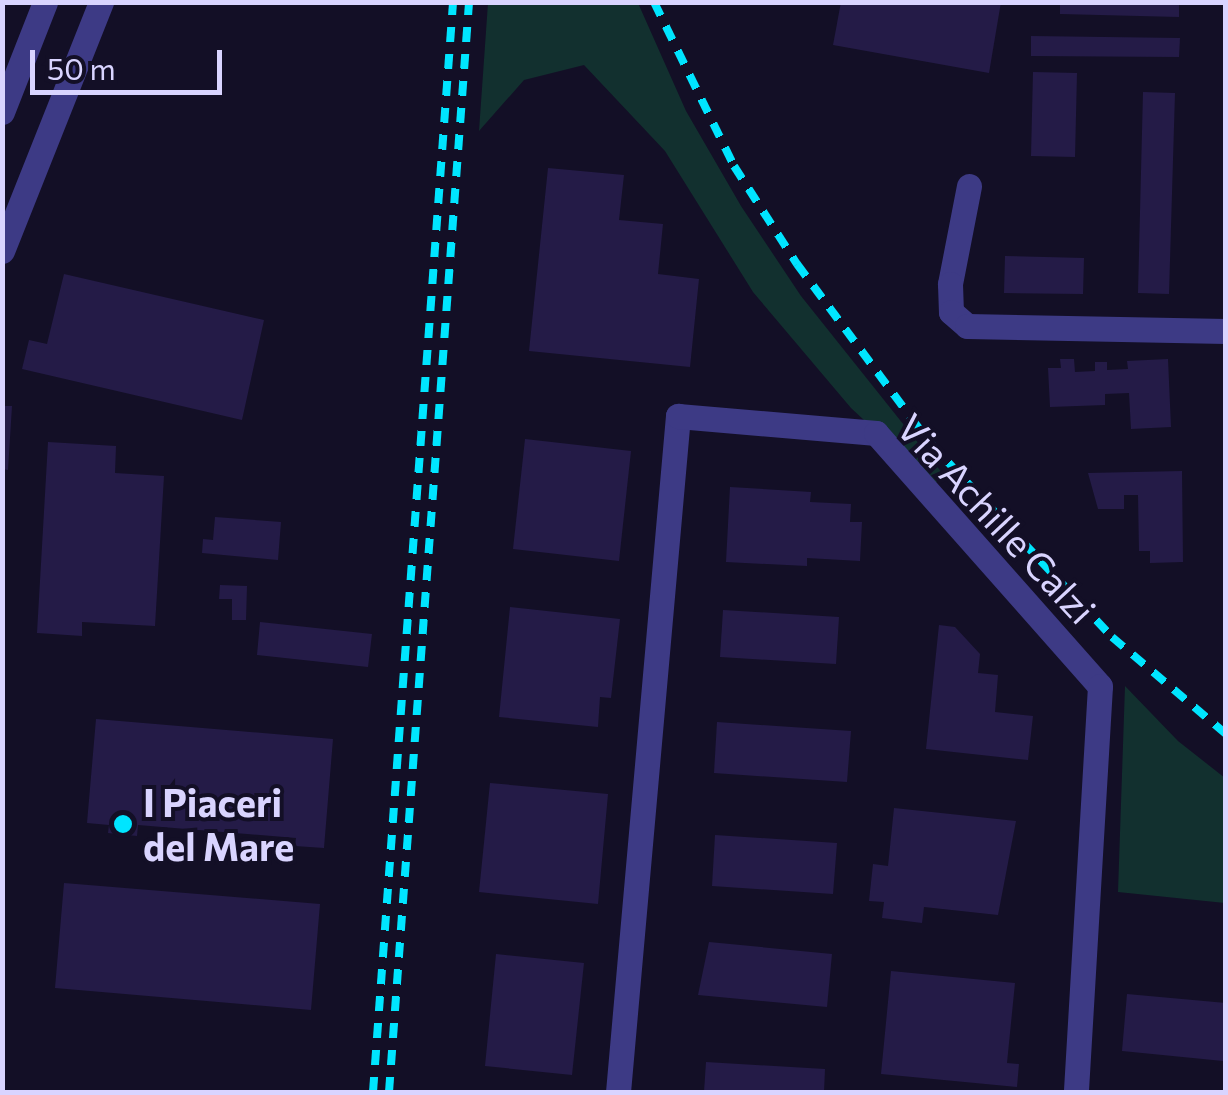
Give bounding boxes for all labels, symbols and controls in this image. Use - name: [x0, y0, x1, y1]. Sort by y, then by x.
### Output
- scale bar: [35, 30, 228, 92]
- text: 50 m: [47, 49, 116, 86]
- street label: Via Achille Calzi: [888, 404, 1106, 632]
- place label: I Piaceri del Mare: [143, 779, 294, 868]
- marker: I Piaceri del Mare: [112, 813, 134, 835]

